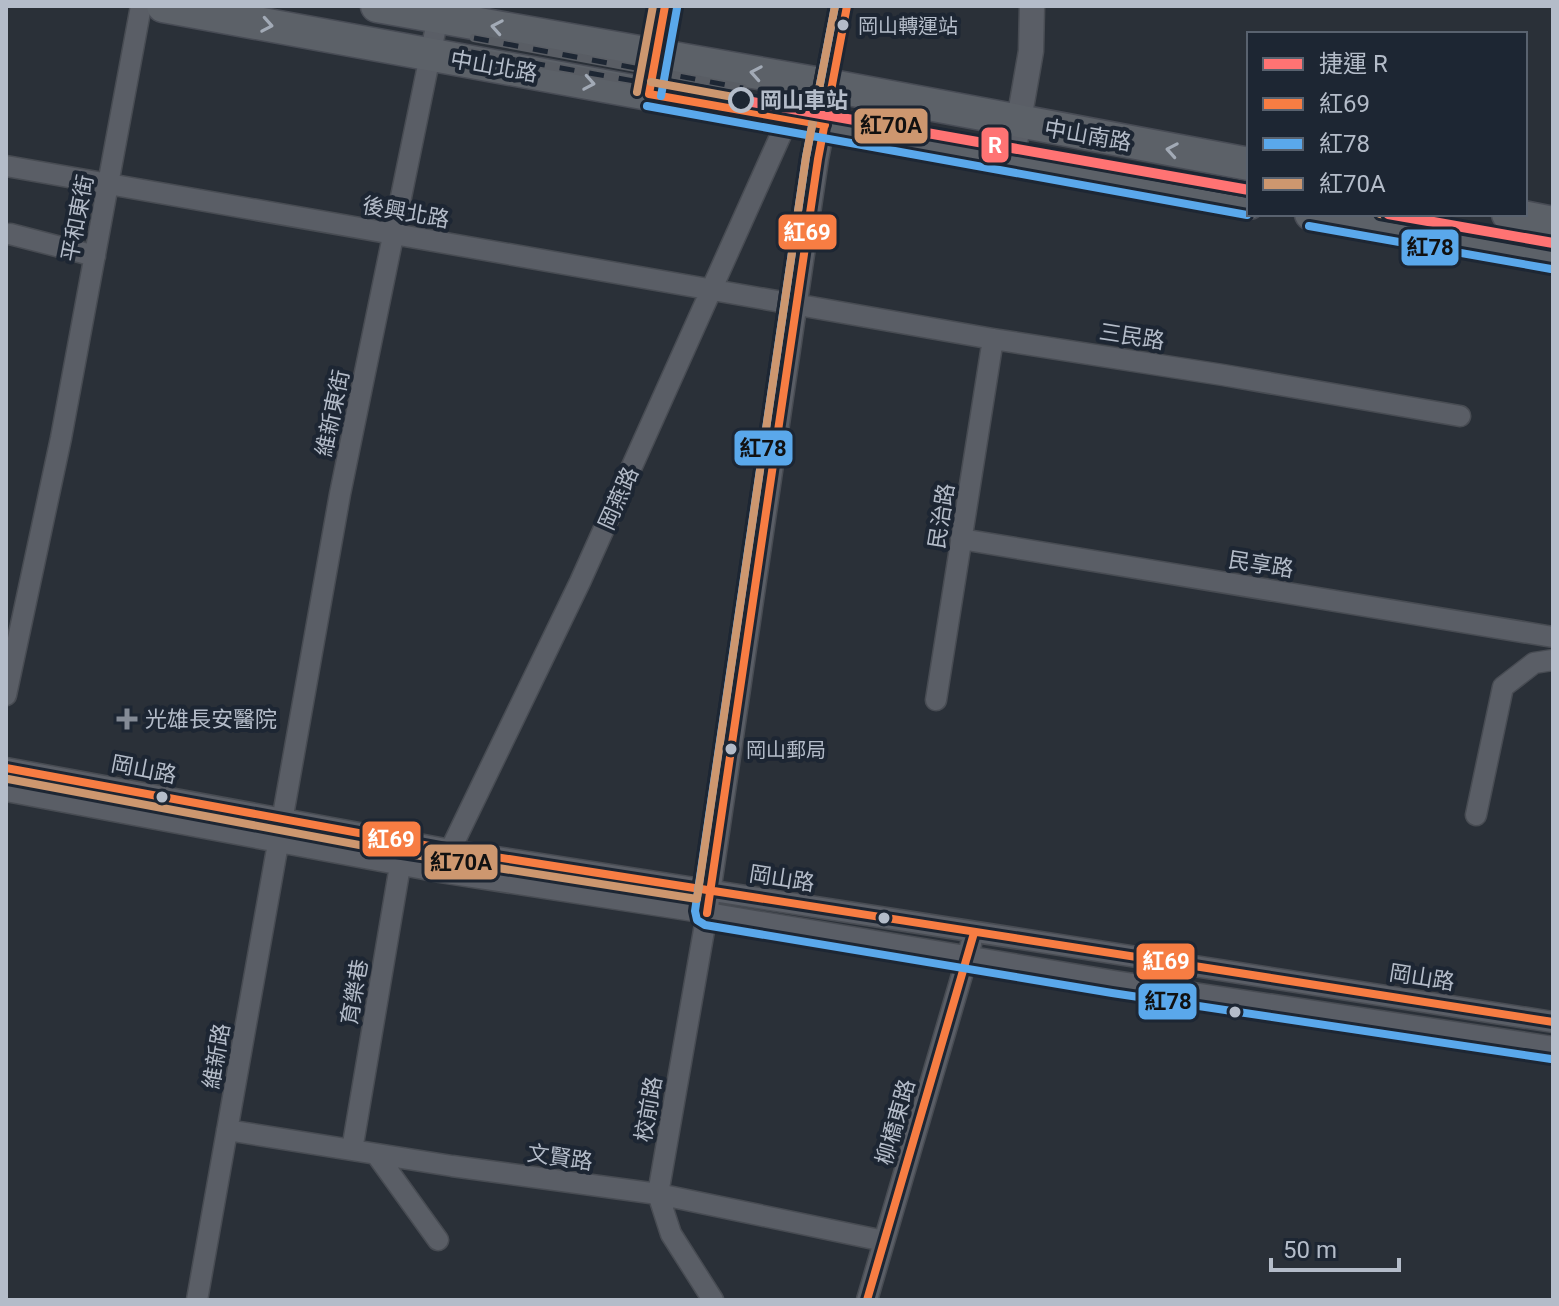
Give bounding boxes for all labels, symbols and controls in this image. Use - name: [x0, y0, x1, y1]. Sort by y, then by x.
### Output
- place label: 岡山轉運站: [858, 14, 958, 38]
- one-way arrow: [260, 15, 274, 32]
- marker: 岡山轉運站: [835, 17, 851, 33]
- one-way arrow: [490, 20, 503, 37]
- legend: [1247, 32, 1527, 216]
- street label: 中山北路: [448, 47, 539, 86]
- text: 捷運 R: [1319, 50, 1388, 78]
- one-way arrow: [749, 66, 762, 83]
- one-way arrow: [582, 73, 596, 90]
- marker: 岡山車站: [729, 88, 753, 112]
- place label: 岡山車站: [760, 88, 848, 113]
- text: 紅69: [1319, 90, 1370, 118]
- line badge: 紅70A: [853, 107, 929, 145]
- text: 紅70A: [860, 113, 922, 138]
- street label: 中山南路: [1042, 116, 1133, 155]
- line badge: R: [980, 126, 1010, 164]
- text: 紅78: [1319, 130, 1370, 158]
- text: R: [988, 133, 1002, 158]
- one-way arrow: [1166, 143, 1179, 160]
- text: 紅70A: [1319, 170, 1386, 198]
- street label: 平和東街: [57, 173, 98, 264]
- street label: 後興北路: [360, 193, 451, 232]
- line badge: 紅69: [777, 213, 838, 251]
- text: 紅69: [783, 220, 831, 245]
- line badge: 紅78: [1400, 228, 1460, 267]
- text: 紅78: [1406, 235, 1454, 260]
- street label: 三民路: [1097, 319, 1166, 354]
- street label: 維新東街: [311, 367, 354, 459]
- line badge: 紅78: [733, 429, 794, 467]
- text: 紅78: [739, 436, 787, 461]
- street label: 岡燕路: [594, 463, 643, 533]
- street label: 民治路: [924, 482, 959, 551]
- street label: 民享路: [1226, 547, 1295, 582]
- place label: 光雄長安醫院: [145, 707, 277, 732]
- marker: 光雄長安醫院: [116, 708, 138, 730]
- place label: 岡山郵局: [746, 738, 826, 762]
- marker: 岡山郵局: [723, 741, 739, 757]
- street label: 岡山路: [109, 751, 179, 788]
- unlabelled marker: [154, 789, 170, 805]
- line badge: 紅69: [361, 820, 422, 858]
- text: 紅69: [367, 827, 415, 852]
- line badge: 紅70A: [423, 843, 499, 881]
- text: 紅70A: [430, 850, 492, 875]
- street label: 岡山路: [747, 861, 816, 896]
- unlabelled marker: [876, 910, 892, 926]
- line badge: 紅69: [1135, 942, 1196, 981]
- text: 紅69: [1142, 949, 1190, 974]
- street label: 育樂巷: [336, 957, 373, 1027]
- street label: 岡山路: [1387, 960, 1456, 995]
- line badge: 紅78: [1137, 982, 1198, 1021]
- text: 紅78: [1144, 989, 1192, 1014]
- unlabelled marker: [1227, 1004, 1243, 1020]
- street label: 維新路: [198, 1021, 235, 1091]
- street label: 校前路: [630, 1074, 667, 1144]
- street label: 柳橋東路: [871, 1076, 920, 1168]
- street label: 文賢路: [526, 1141, 594, 1174]
- scale bar: [1271, 1222, 1399, 1272]
- text: 50 m: [1283, 1236, 1337, 1264]

